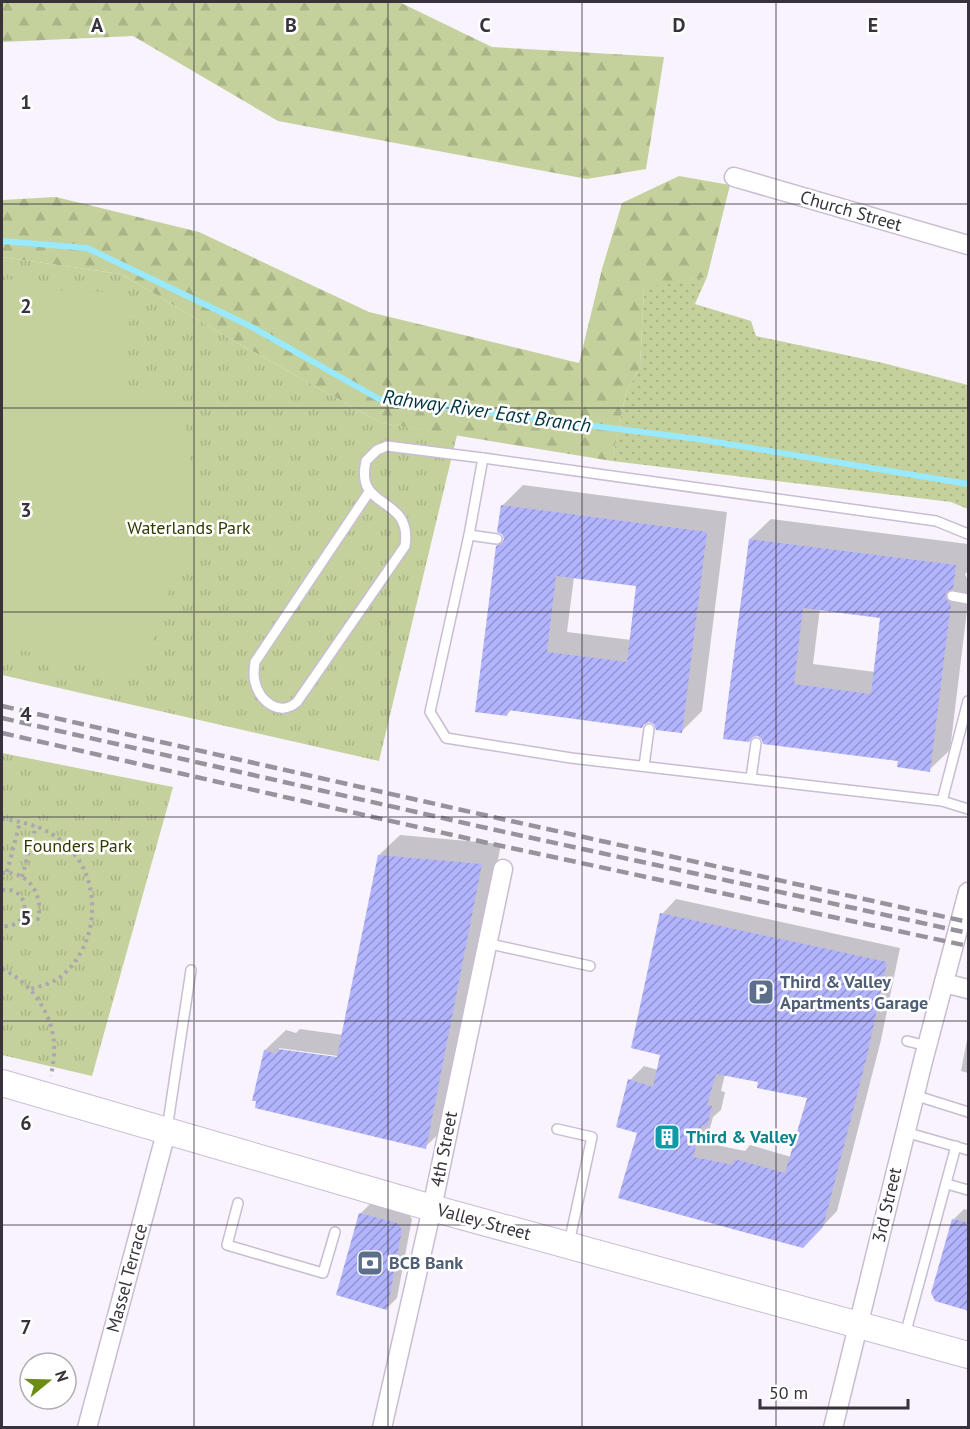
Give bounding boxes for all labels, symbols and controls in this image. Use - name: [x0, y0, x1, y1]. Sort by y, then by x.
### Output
- text: A: [91, 12, 104, 38]
- text: B: [285, 12, 297, 38]
- text: C: [479, 12, 491, 38]
- text: D: [673, 12, 686, 38]
- text: E: [868, 12, 878, 38]
- text: 1: [20, 89, 32, 115]
- street label: Church Street: [798, 185, 905, 236]
- text: 2: [20, 293, 32, 319]
- water label: Rahway River East Branch: [381, 384, 593, 438]
- text: 3: [20, 497, 32, 523]
- park label: Waterlands Park: [127, 516, 251, 539]
- text: 4: [20, 701, 32, 727]
- park label: Founders Park: [24, 834, 133, 857]
- text: 5: [20, 905, 32, 931]
- place label: Third & Valley Apartments Garage: [780, 970, 928, 1014]
- parking icon: Third & Valley Apartments Garage: [746, 977, 776, 1007]
- street label: 4th Street: [425, 1109, 462, 1189]
- text: 6: [20, 1110, 32, 1136]
- building icon: Third & Valley: [652, 1122, 682, 1152]
- place label: Third & Valley: [686, 1125, 797, 1148]
- street label: 3rd Street: [867, 1165, 906, 1245]
- street label: Valley Street: [434, 1198, 533, 1245]
- street label: Massel Terrace: [101, 1221, 152, 1335]
- bank icon: BCB Bank: [355, 1248, 385, 1278]
- place label: BCB Bank: [389, 1251, 463, 1274]
- text: 7: [20, 1314, 32, 1340]
- north arrow: [18, 1351, 78, 1411]
- text: N: [51, 1368, 73, 1384]
- scale bar: [760, 1372, 908, 1410]
- text: 50 m: [769, 1381, 808, 1404]

